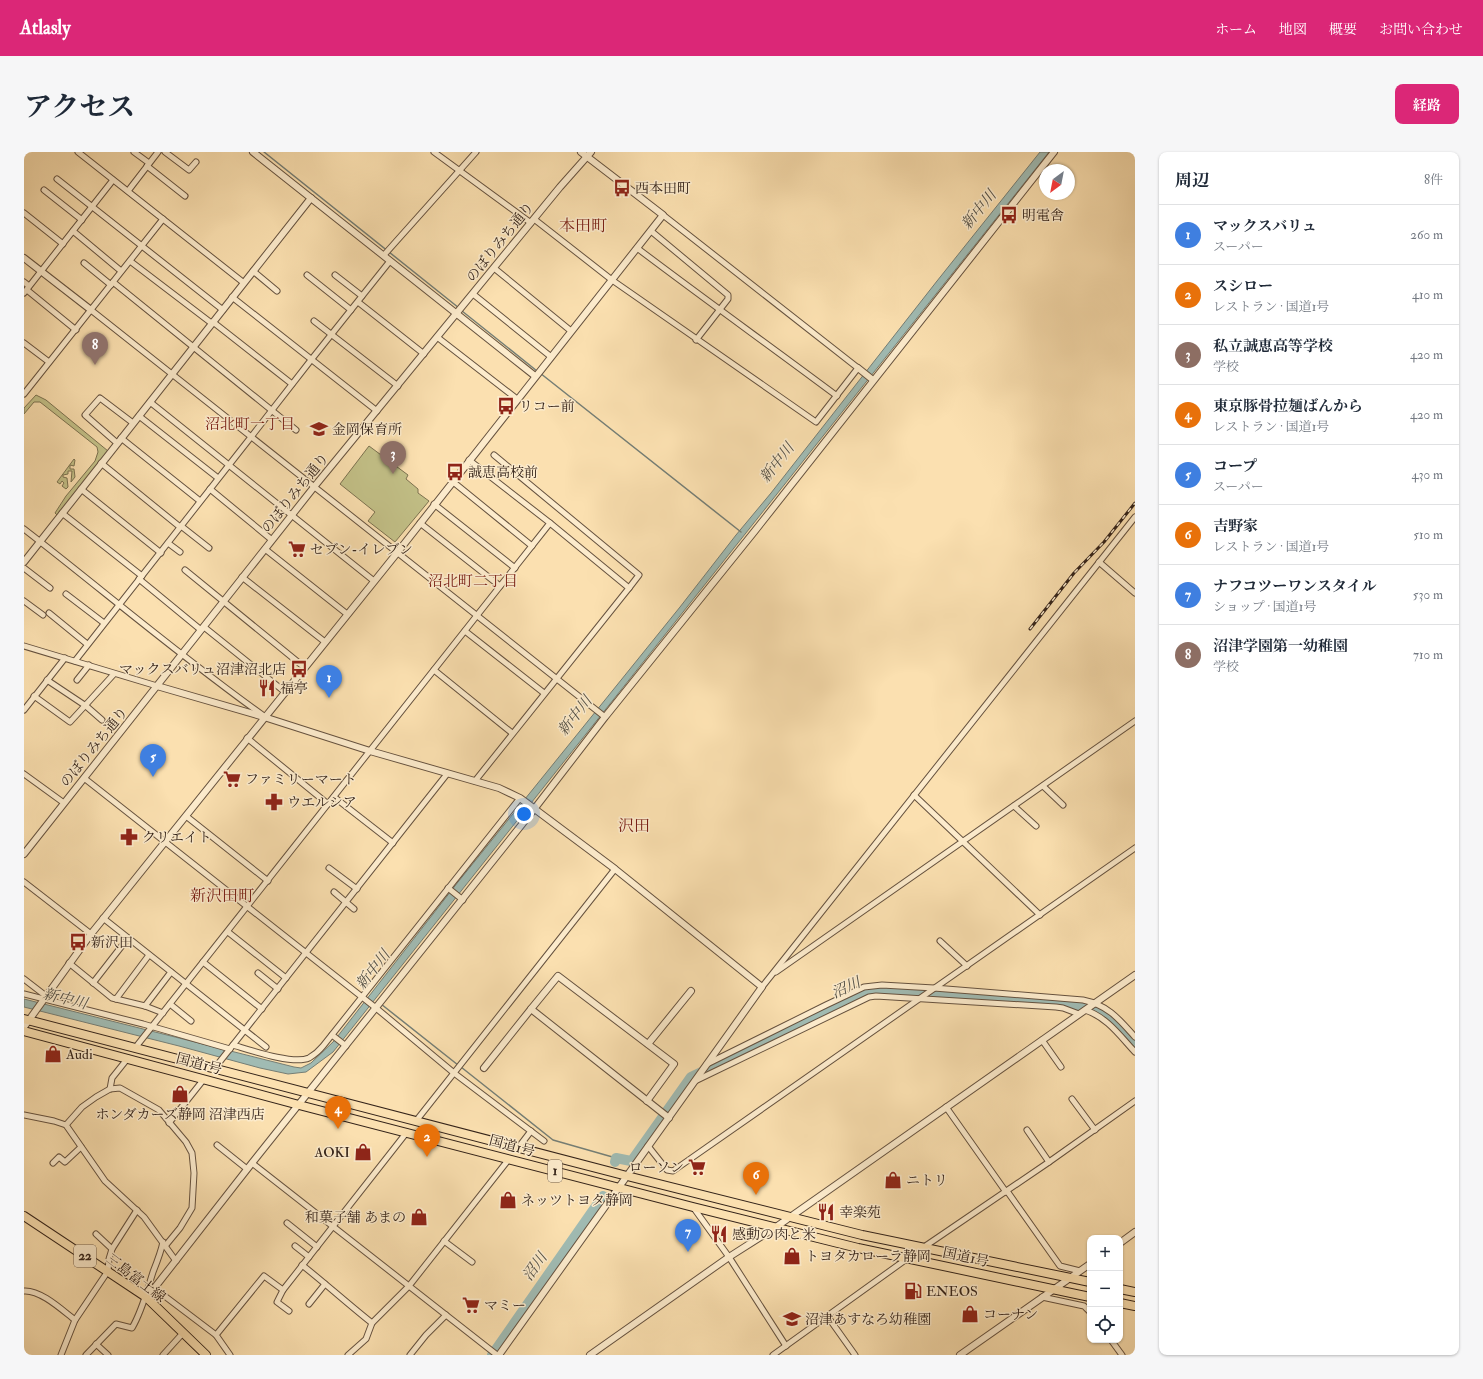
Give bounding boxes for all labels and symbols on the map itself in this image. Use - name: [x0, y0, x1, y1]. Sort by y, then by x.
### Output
- north arrow: [1039, 164, 1075, 200]
- bus stop icon: 西本田町: [612, 178, 632, 198]
- place label: 西本田町: [635, 180, 691, 197]
- water label: 新中川: [957, 185, 1002, 233]
- street label: のぼりみち通り: [463, 199, 537, 285]
- bus stop icon: 明電舎: [999, 205, 1019, 225]
- place label: 明電舎: [1022, 207, 1064, 224]
- district label: 本田町: [559, 216, 607, 236]
- pin: 8: [82, 332, 108, 365]
- bus stop icon: リコー前: [496, 396, 516, 416]
- place label: リコー前: [519, 398, 575, 415]
- district label: 沼北町一丁目: [205, 415, 295, 434]
- school or university icon: 金岡保育所: [309, 419, 329, 439]
- place label: 金岡保育所: [332, 421, 402, 438]
- water label: 新中川: [756, 438, 800, 487]
- pin: 3: [380, 441, 406, 474]
- street label: のぼりみち通り: [258, 450, 332, 536]
- bus stop icon: 誠恵高校前: [445, 462, 465, 482]
- place label: 誠恵高校前: [468, 464, 538, 481]
- supermarket icon: セブン-イレブン: [287, 539, 307, 559]
- place label: セブン-イレブン: [310, 541, 413, 558]
- district label: 沼北町二丁目: [428, 572, 518, 591]
- bus stop icon: マックスバリュ沼津沼北店: [289, 659, 309, 679]
- place label: マックスバリュ沼津沼北店: [119, 661, 286, 678]
- pin: 1: [316, 665, 342, 698]
- restaurant icon: 福亭: [257, 678, 277, 698]
- place label: 福亭: [280, 680, 308, 697]
- water label: 新中川: [554, 691, 598, 740]
- street label: のぼりみち通り: [57, 704, 131, 790]
- pin: 5: [140, 744, 166, 777]
- supermarket icon: ファミリーマート: [222, 769, 242, 789]
- place label: ファミリーマート: [245, 771, 357, 788]
- pharmacy icon: ウエルシア: [264, 792, 284, 812]
- place label: ウエルシア: [287, 794, 357, 811]
- your location: [514, 804, 534, 824]
- district label: 沢田: [618, 816, 650, 836]
- pharmacy icon: クリエイト: [119, 827, 139, 847]
- place label: クリエイト: [142, 829, 212, 846]
- district label: 新沢田町: [190, 886, 254, 906]
- bus stop icon: 新沢田: [68, 932, 88, 952]
- place label: 新沢田: [91, 934, 133, 951]
- water label: 新中川: [352, 945, 396, 994]
- water label: 沼川: [828, 972, 865, 1003]
- water label: 新中川: [41, 984, 91, 1014]
- shop icon: Audi: [43, 1044, 63, 1064]
- place label: Audi: [65, 1046, 93, 1063]
- street label: 国道1号: [174, 1050, 224, 1078]
- shop icon: ホンダカーズ静岡 沼津西店: [170, 1084, 190, 1104]
- pin: 4: [325, 1096, 351, 1129]
- place label: ホンダカーズ静岡 沼津西店: [95, 1106, 265, 1123]
- pin: 2: [414, 1124, 440, 1157]
- street label: 国道1号: [487, 1132, 537, 1160]
- shop icon: AOKI: [353, 1142, 373, 1162]
- place label: AOKI: [314, 1144, 350, 1161]
- supermarket icon: ローソン: [687, 1157, 707, 1177]
- place label: ローソン: [629, 1159, 684, 1176]
- road number: 1: [548, 1160, 562, 1182]
- pin: 6: [743, 1162, 769, 1195]
- shop icon: ニトリ: [883, 1170, 903, 1190]
- place label: ニトリ: [906, 1172, 948, 1189]
- shop icon: ネッツトヨタ静岡: [498, 1190, 518, 1210]
- place label: ネッツトヨタ静岡: [521, 1192, 633, 1209]
- restaurant icon: 幸楽苑: [816, 1202, 836, 1222]
- place label: 幸楽苑: [839, 1204, 881, 1221]
- shop icon: 和菓子舗 あまの: [409, 1207, 429, 1227]
- place label: 和菓子舗 あまの: [305, 1209, 406, 1226]
- pin: 7: [675, 1219, 701, 1252]
- restaurant icon: 感動の肉と米: [709, 1224, 729, 1244]
- place label: 感動の肉と米: [732, 1226, 816, 1243]
- street label: 国道1号: [941, 1244, 991, 1270]
- road number: 22: [74, 1245, 96, 1267]
- shop icon: トヨタカローラ静岡: [782, 1246, 802, 1266]
- water label: 沼川: [519, 1248, 553, 1285]
- place label: トヨタカローラ静岡: [805, 1248, 931, 1265]
- street label: 三島富士線: [103, 1250, 169, 1306]
- fuel station icon: ENEOS: [903, 1281, 923, 1301]
- place label: ENEOS: [926, 1283, 978, 1300]
- supermarket icon: マミー: [461, 1295, 481, 1315]
- place label: マミー: [484, 1297, 526, 1314]
- shop icon: コーナン: [960, 1304, 980, 1324]
- place label: コーナン: [983, 1306, 1038, 1323]
- school or university icon: 沼津あすなろ幼稚園: [782, 1309, 802, 1329]
- place label: 沼津あすなろ幼稚園: [805, 1311, 931, 1328]

